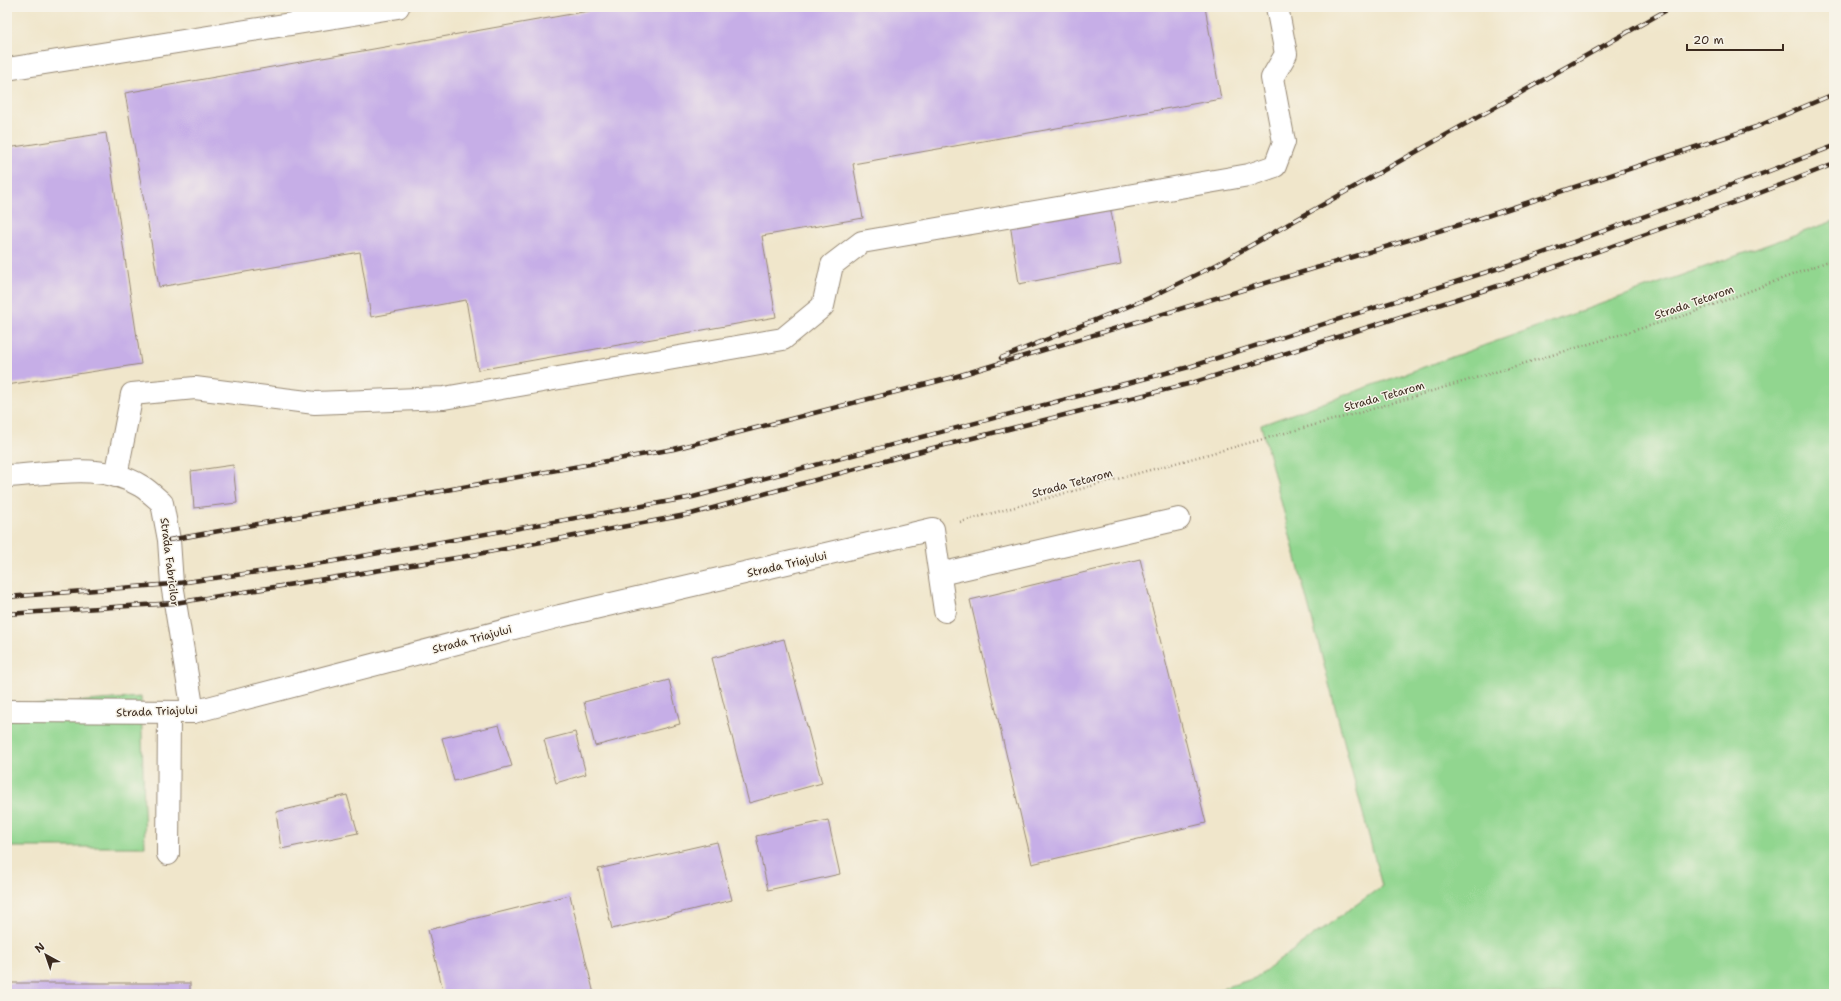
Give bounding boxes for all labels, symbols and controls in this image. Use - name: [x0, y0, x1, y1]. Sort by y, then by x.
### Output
- scale bar: [1687, 26, 1783, 52]
- text: 20 m: [1693, 32, 1724, 48]
- street label: Strada Tetarom: [1652, 282, 1736, 323]
- street label: Strada Tetarom: [1342, 378, 1427, 415]
- street label: Strada Tetarom: [1030, 465, 1115, 501]
- street label: Strada Fabricilor: [157, 517, 182, 607]
- street label: Strada Triajului: [746, 548, 829, 581]
- street label: Strada Triajului: [431, 622, 514, 657]
- street label: Strada Triajului: [116, 703, 198, 720]
- north arrow: [26, 935, 66, 975]
- text: N: [32, 939, 48, 956]

